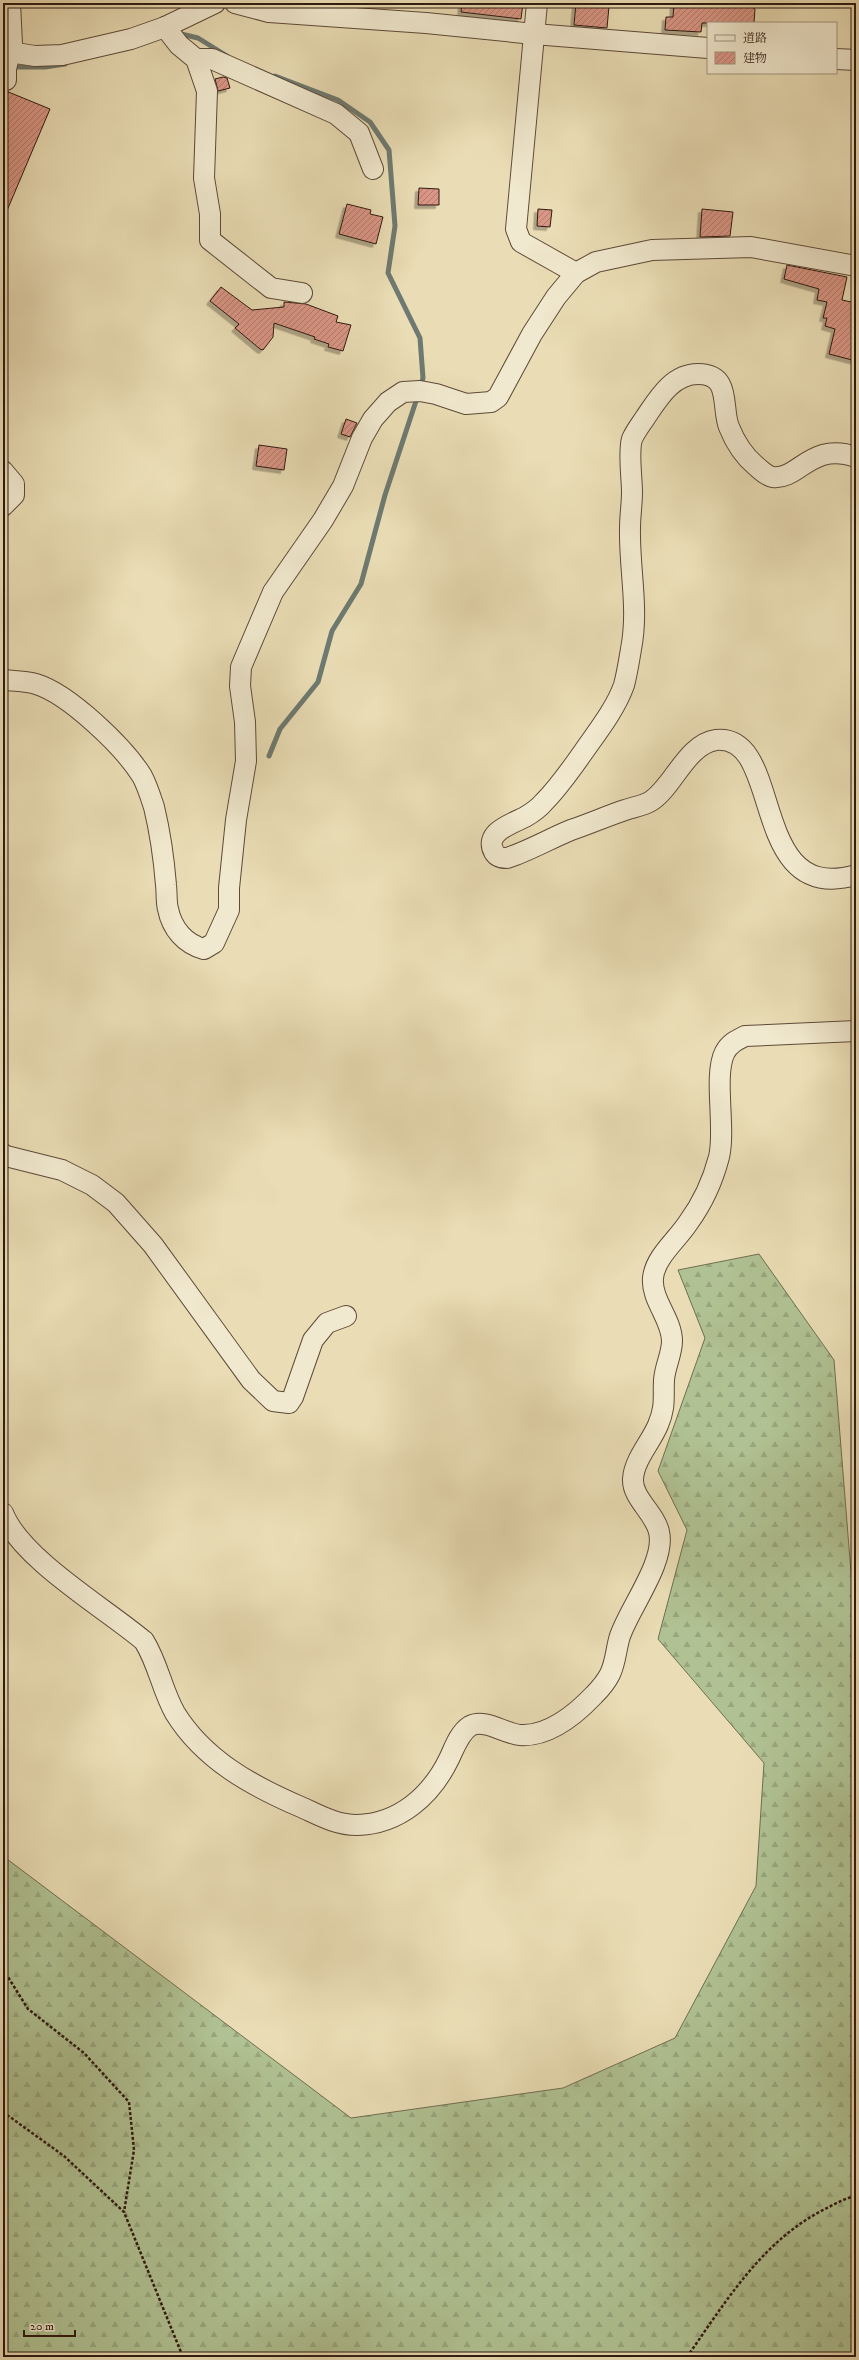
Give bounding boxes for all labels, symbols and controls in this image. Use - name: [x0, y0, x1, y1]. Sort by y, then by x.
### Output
- legend: [707, 22, 837, 74]
- text: 道路: [743, 31, 767, 46]
- text: 建物: [743, 51, 767, 66]
- scale bar: [24, 2312, 75, 2338]
- text: 20 m: [30, 2319, 54, 2334]

